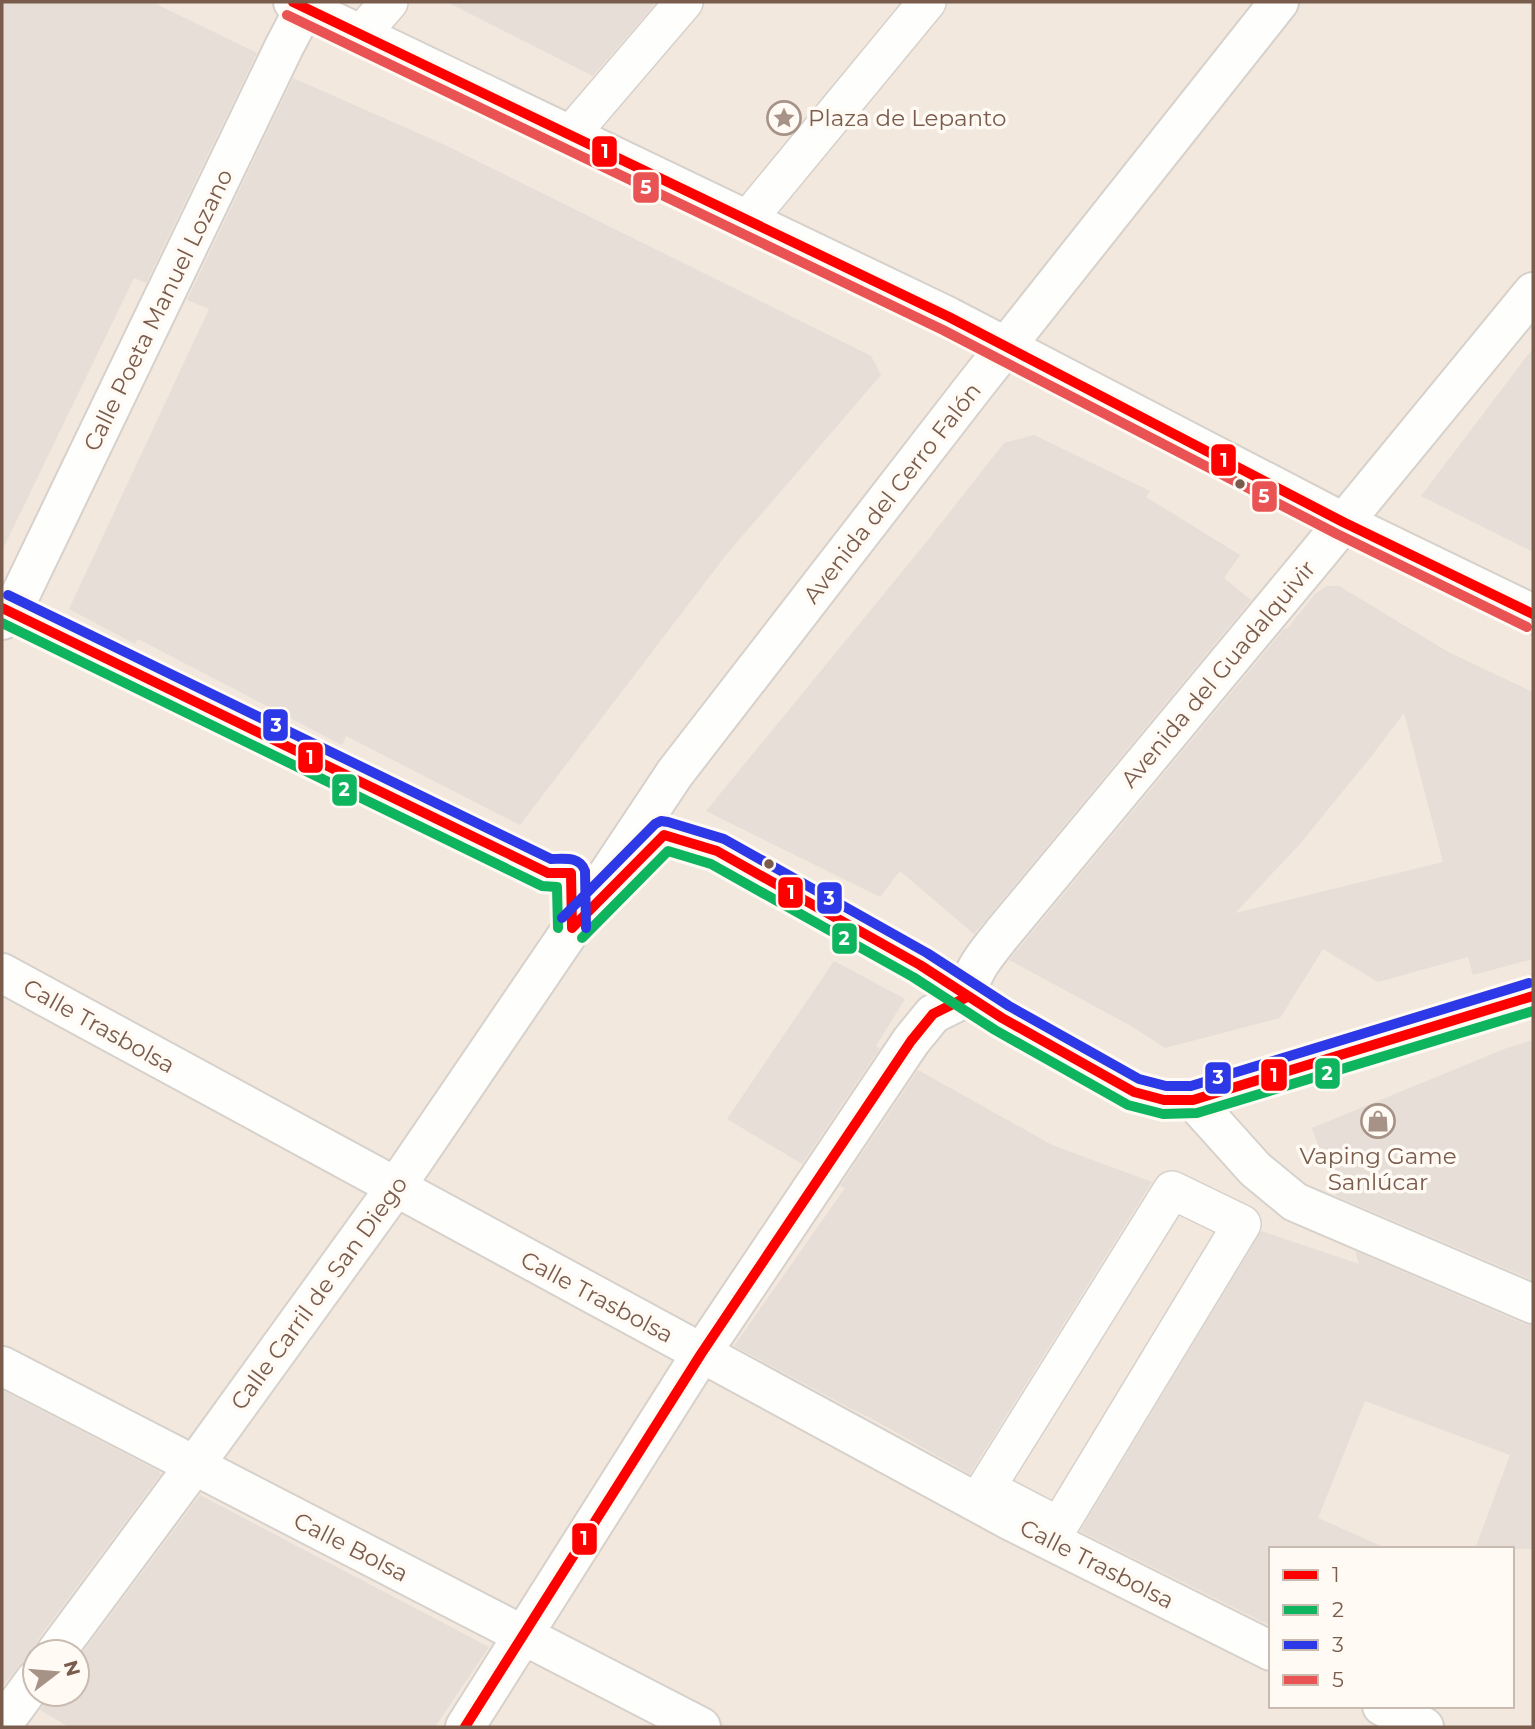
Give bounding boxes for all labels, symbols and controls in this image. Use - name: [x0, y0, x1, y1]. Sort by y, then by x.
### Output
- place icon: Plaza de Lepanto: [765, 99, 803, 137]
- place label: Plaza de Lepanto: [808, 104, 1006, 132]
- line badge: 1: [591, 135, 618, 168]
- text: 1: [601, 140, 609, 163]
- street label: Calle Poeta Manuel Lozano: [77, 164, 239, 456]
- line badge: 5: [632, 171, 660, 204]
- text: 5: [640, 176, 652, 199]
- street label: Avenida del Cerro Falón: [797, 377, 987, 609]
- line badge: 1: [1210, 443, 1237, 477]
- text: 1: [1220, 449, 1228, 472]
- unlabelled marker: [1233, 477, 1247, 491]
- line badge: 5: [1251, 480, 1278, 513]
- text: 5: [1258, 485, 1270, 508]
- street label: Avenida del Guadalquivir: [1115, 555, 1321, 793]
- line badge: 3: [262, 708, 289, 742]
- text: 3: [269, 714, 282, 737]
- line badge: 1: [297, 741, 324, 774]
- text: 1: [306, 746, 314, 769]
- line badge: 2: [331, 773, 358, 807]
- text: 2: [338, 778, 350, 801]
- unlabelled marker: [762, 857, 776, 871]
- line badge: 1: [777, 876, 804, 909]
- text: 1: [787, 881, 795, 904]
- line badge: 3: [816, 881, 843, 915]
- text: 3: [822, 887, 835, 910]
- line badge: 2: [831, 922, 858, 955]
- text: 2: [838, 927, 850, 950]
- street label: Calle Trasbolsa: [18, 973, 180, 1079]
- line badge: 2: [1314, 1057, 1341, 1090]
- line badge: 1: [1260, 1058, 1288, 1092]
- line badge: 3: [1204, 1061, 1232, 1095]
- text: 2: [1321, 1062, 1333, 1085]
- text: 1: [1270, 1064, 1278, 1087]
- text: 3: [1211, 1066, 1224, 1089]
- shop icon: Vaping Game Sanlúcar: [1359, 1102, 1397, 1140]
- place label: Vaping Game Sanlúcar: [1299, 1142, 1457, 1196]
- street label: Calle Carril de San Diego: [225, 1171, 413, 1415]
- street label: Calle Trasbolsa: [516, 1245, 678, 1349]
- street label: Calle Bolsa: [289, 1506, 413, 1588]
- street label: Calle Trasbolsa: [1015, 1513, 1179, 1615]
- line badge: 1: [571, 1522, 598, 1556]
- text: 1: [580, 1527, 588, 1550]
- legend: [1269, 1547, 1514, 1708]
- text: 1: [1332, 1562, 1340, 1587]
- text: 2: [1332, 1597, 1344, 1622]
- text: 3: [1332, 1632, 1344, 1657]
- north arrow: [21, 1638, 91, 1708]
- text: N: [59, 1658, 85, 1679]
- text: 5: [1332, 1667, 1344, 1692]

